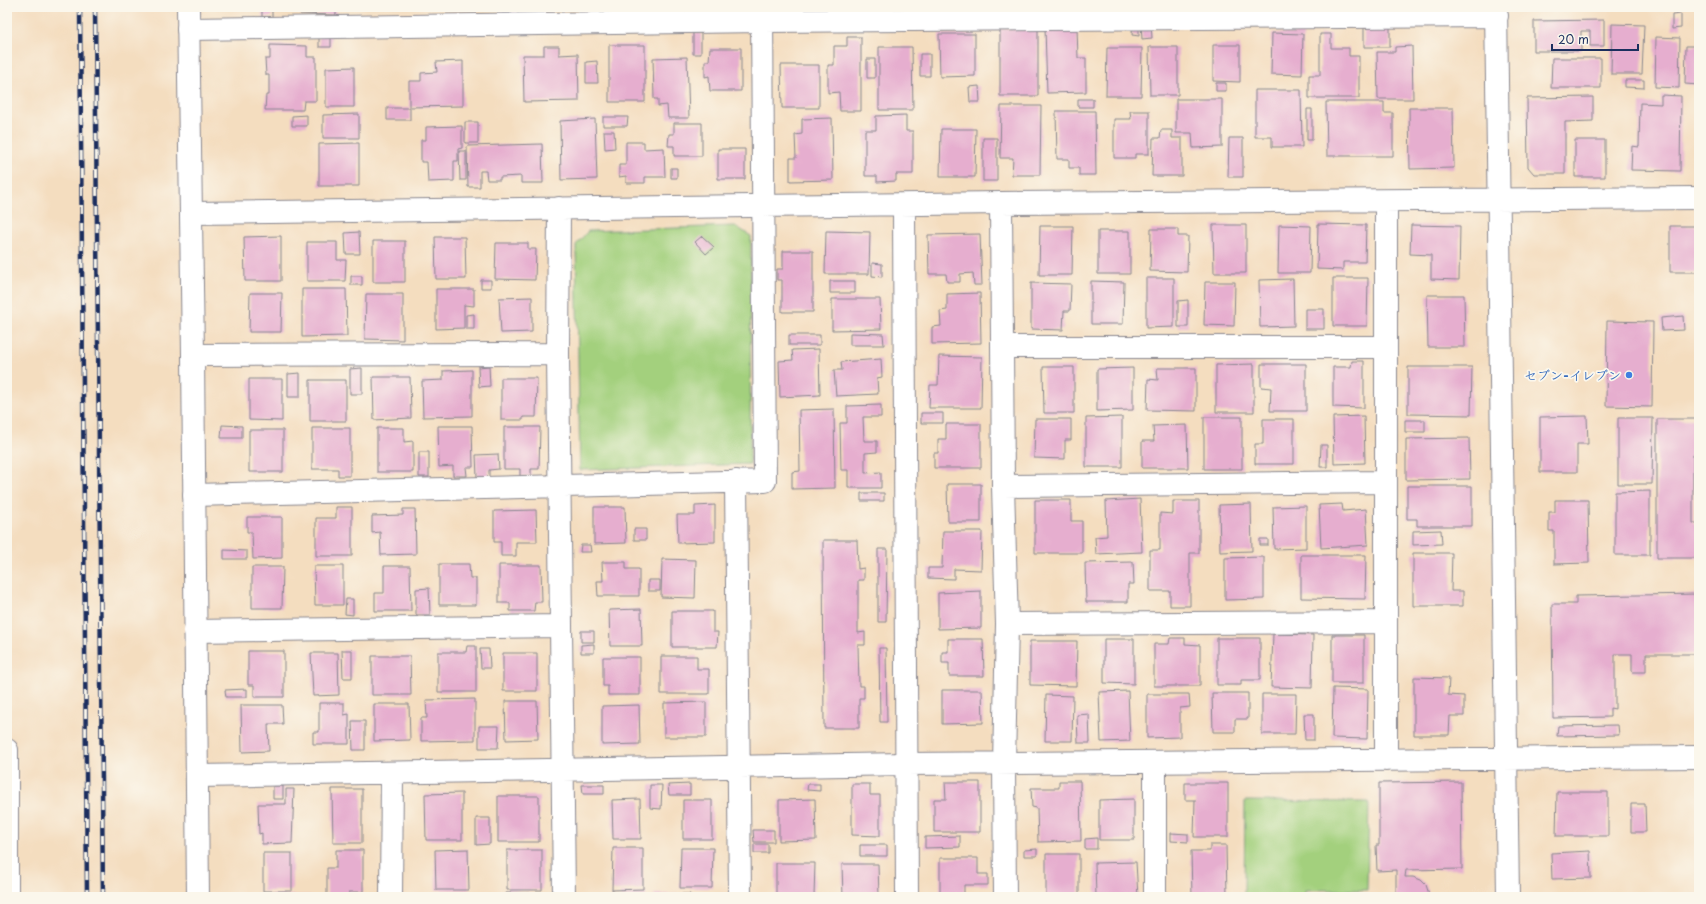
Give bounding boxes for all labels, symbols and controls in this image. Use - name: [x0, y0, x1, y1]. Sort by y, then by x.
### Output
- scale bar: [1552, 26, 1638, 52]
- text: 20 m: [1558, 30, 1589, 48]
- place label: セブン-イレブン: [1524, 365, 1621, 384]
- marker: セブン-イレブン: [1624, 370, 1634, 380]

